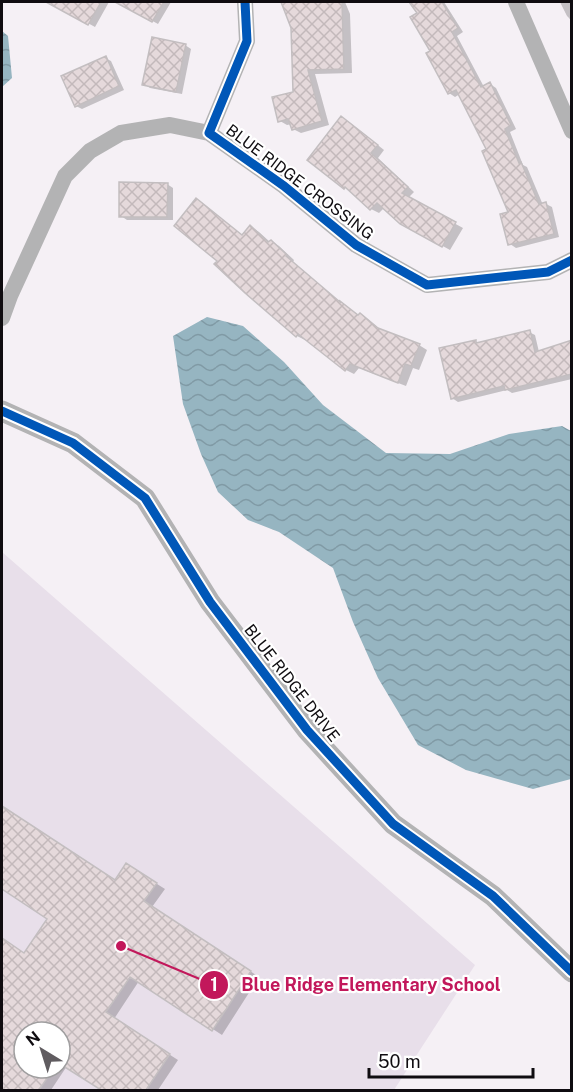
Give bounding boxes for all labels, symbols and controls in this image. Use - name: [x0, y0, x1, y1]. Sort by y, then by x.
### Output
- street label: BLUE RIDGE CROSSING: [222, 120, 378, 244]
- street label: BLUE RIDGE DRIVE: [240, 620, 344, 746]
- callout: Blue Ridge Elementary School: [199, 967, 513, 1003]
- text: 1: [210, 974, 218, 995]
- text: Blue Ridge Elementary School: [241, 974, 501, 995]
- north arrow: [12, 1020, 72, 1080]
- text: N: [22, 1027, 44, 1050]
- scale bar: [369, 1041, 532, 1079]
- text: 50 m: [378, 1051, 421, 1072]

